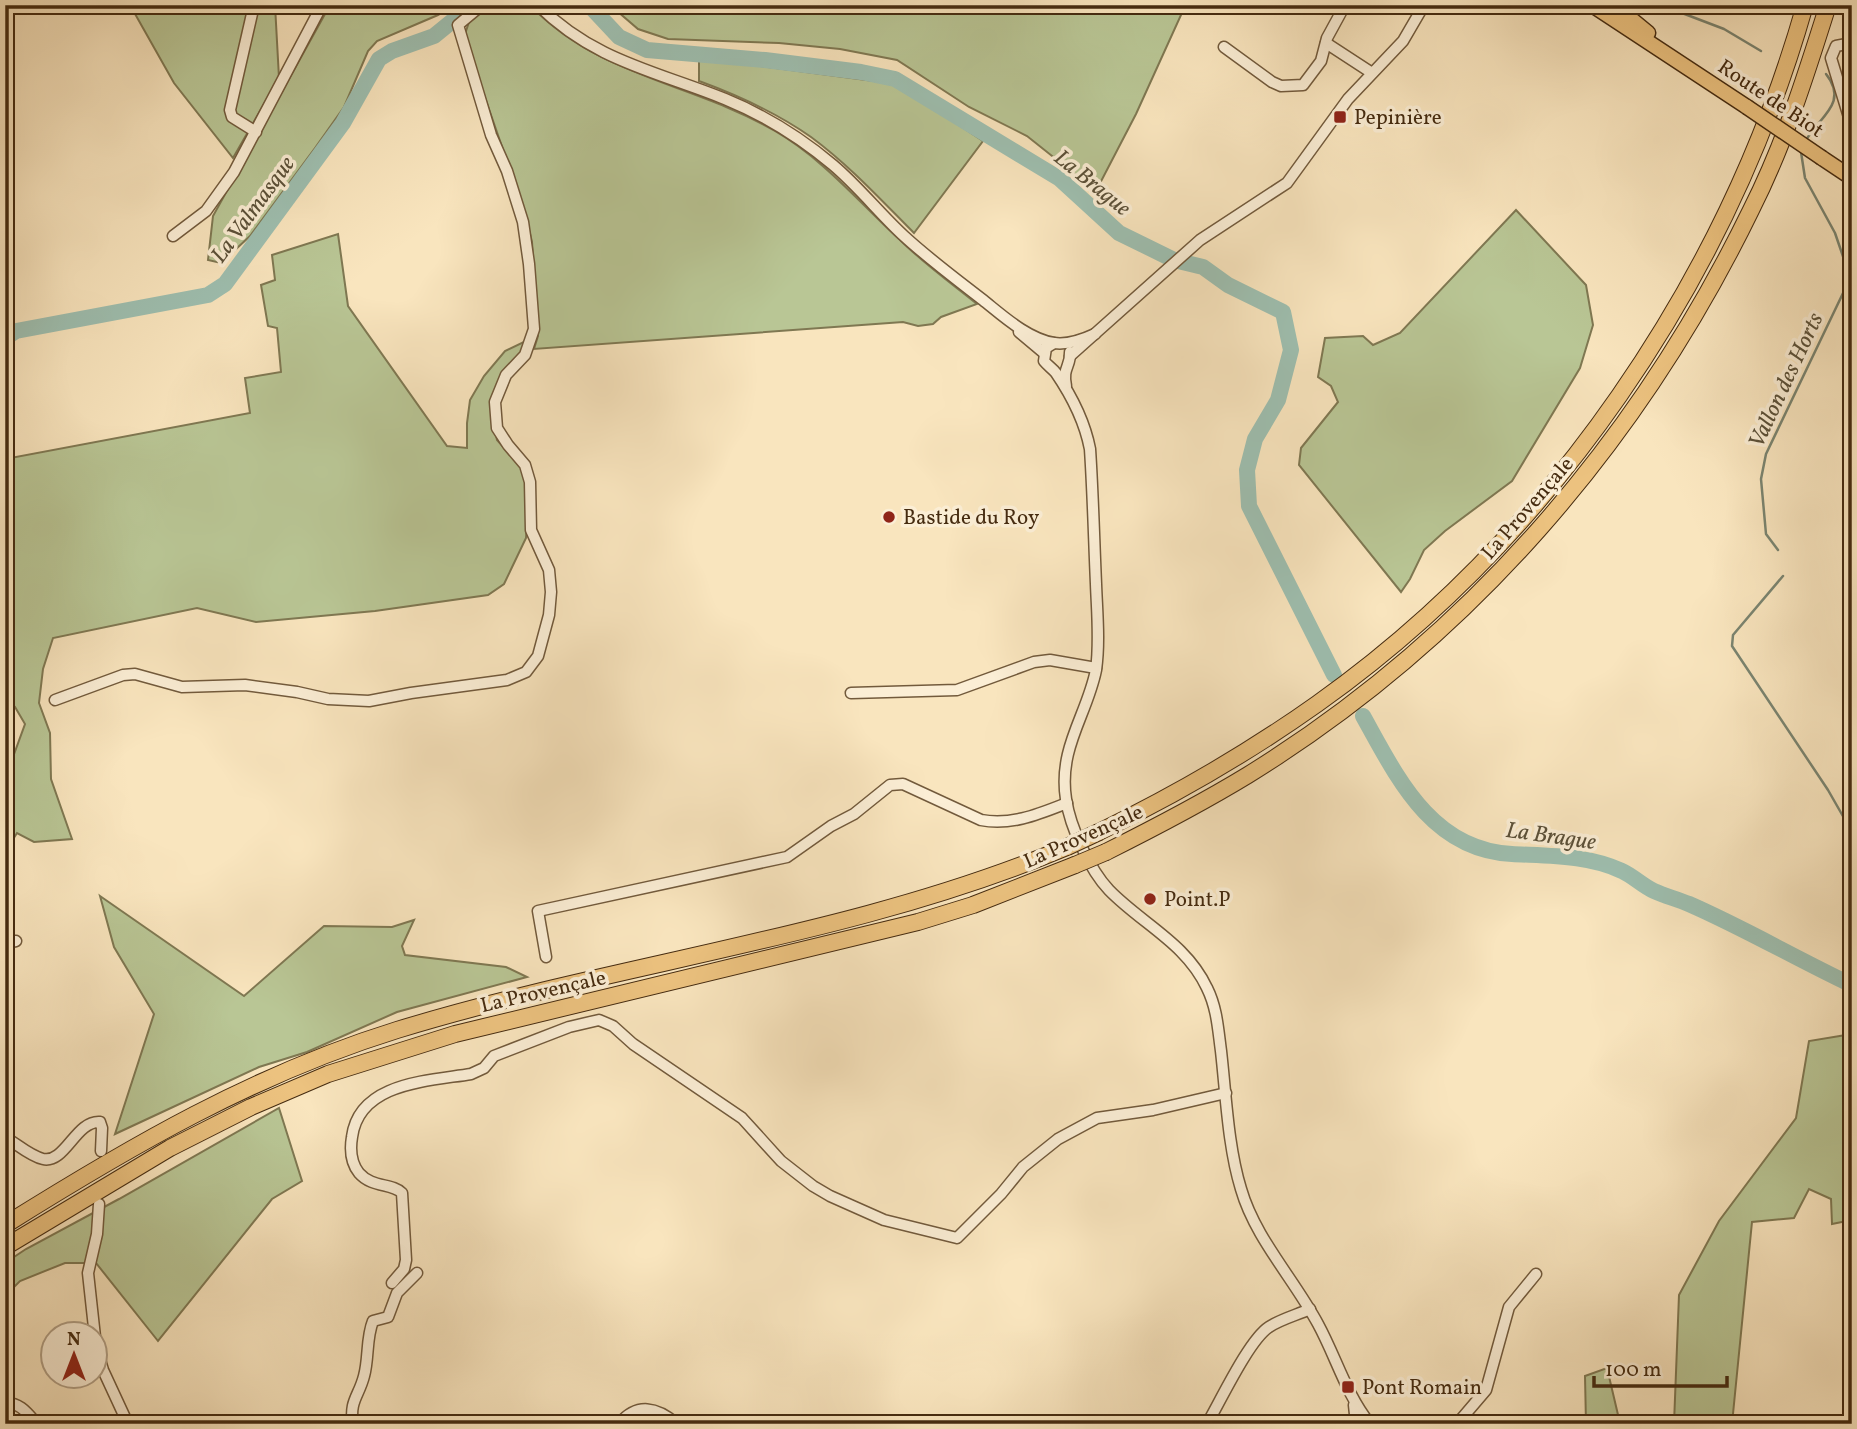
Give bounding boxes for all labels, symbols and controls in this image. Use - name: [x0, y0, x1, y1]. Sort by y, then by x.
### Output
- street label: Route de Biot: [1711, 53, 1829, 145]
- place label: Pepinière: [1354, 104, 1442, 133]
- marker: Pepinière: [1332, 109, 1348, 125]
- water label: La Brague: [1047, 143, 1137, 225]
- water label: La Valmasque: [204, 150, 304, 270]
- water label: Vallon des Horts: [1741, 307, 1832, 454]
- street label: La Provençale: [1475, 451, 1581, 567]
- place label: Bastide du Roy: [903, 504, 1040, 533]
- marker: Bastide du Roy: [881, 509, 897, 525]
- street label: La Provençale: [1019, 798, 1148, 877]
- water label: La Brague: [1504, 815, 1598, 859]
- place label: Point.P: [1164, 886, 1230, 915]
- marker: Point.P: [1142, 891, 1158, 907]
- street label: La Provençale: [478, 964, 609, 1021]
- north arrow: [38, 1320, 108, 1390]
- text: N: [67, 1327, 81, 1353]
- scale bar: [1594, 1345, 1728, 1389]
- text: 100 m: [1605, 1356, 1662, 1385]
- place label: Pont Romain: [1362, 1374, 1482, 1403]
- marker: Pont Romain: [1340, 1379, 1356, 1395]

